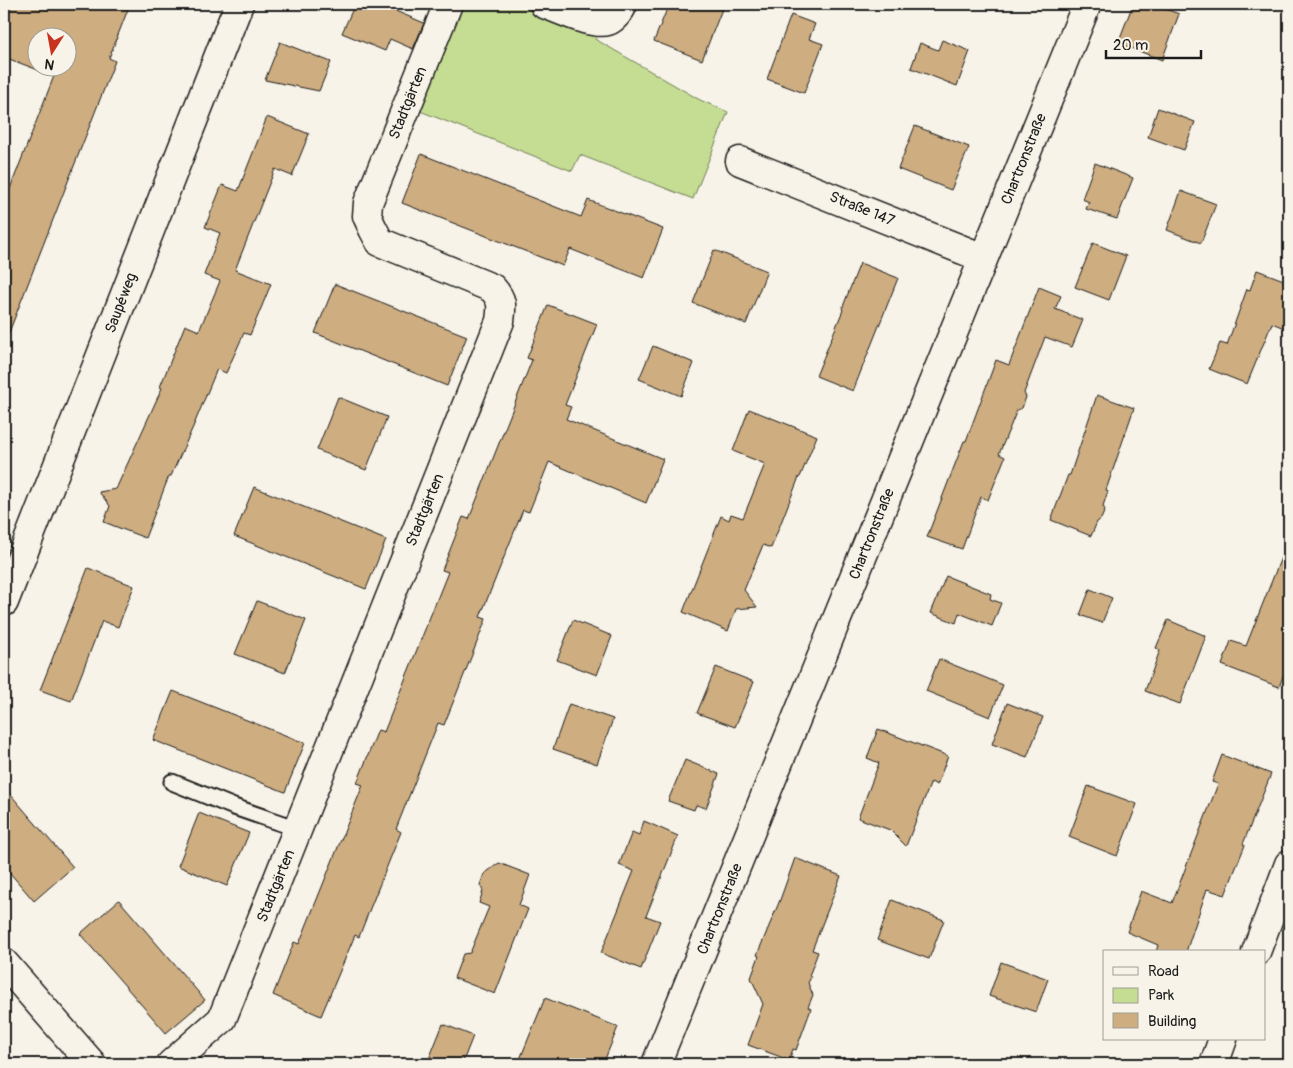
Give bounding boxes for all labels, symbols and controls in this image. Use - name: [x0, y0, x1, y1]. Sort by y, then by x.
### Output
- north arrow: [28, 28, 78, 78]
- scale bar: [1106, 28, 1200, 60]
- text: 20 m: [1113, 36, 1148, 55]
- text: N: [43, 55, 56, 74]
- street label: Stadtgärten: [385, 64, 431, 142]
- street label: Chartronstraße: [997, 110, 1051, 207]
- street label: Straße 147: [827, 187, 897, 231]
- street label: Saupéweg: [101, 270, 141, 336]
- street label: Stadtgärten: [402, 471, 448, 549]
- street label: Chartronstraße: [845, 485, 899, 582]
- street label: Stadtgärten: [253, 847, 299, 925]
- street label: Chartronstraße: [693, 860, 747, 957]
- legend: [1103, 950, 1266, 1040]
- text: Road: [1148, 962, 1179, 981]
- text: Park: [1148, 986, 1175, 1005]
- text: Building: [1148, 1012, 1196, 1031]

